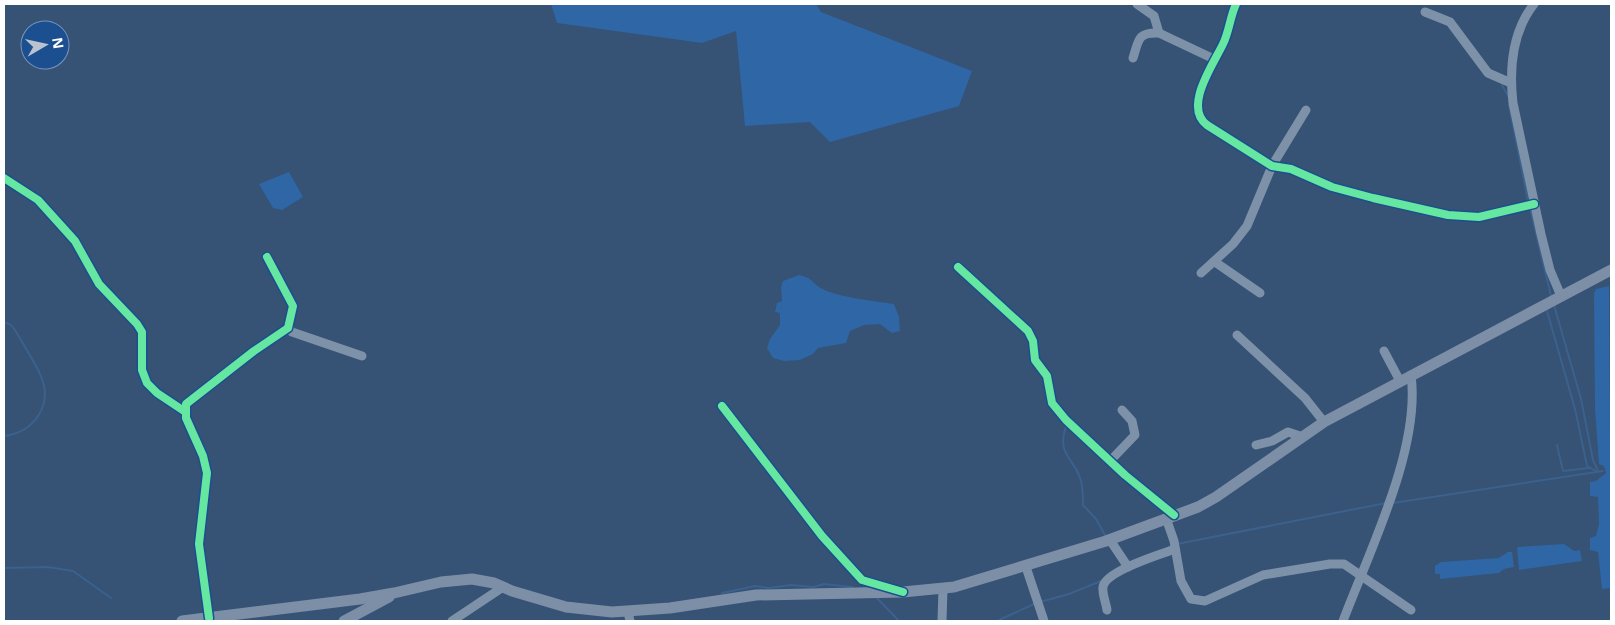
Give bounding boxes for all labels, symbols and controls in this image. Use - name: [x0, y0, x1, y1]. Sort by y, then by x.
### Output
- north arrow: [20, 20, 70, 70]
- text: N: [48, 36, 69, 50]

